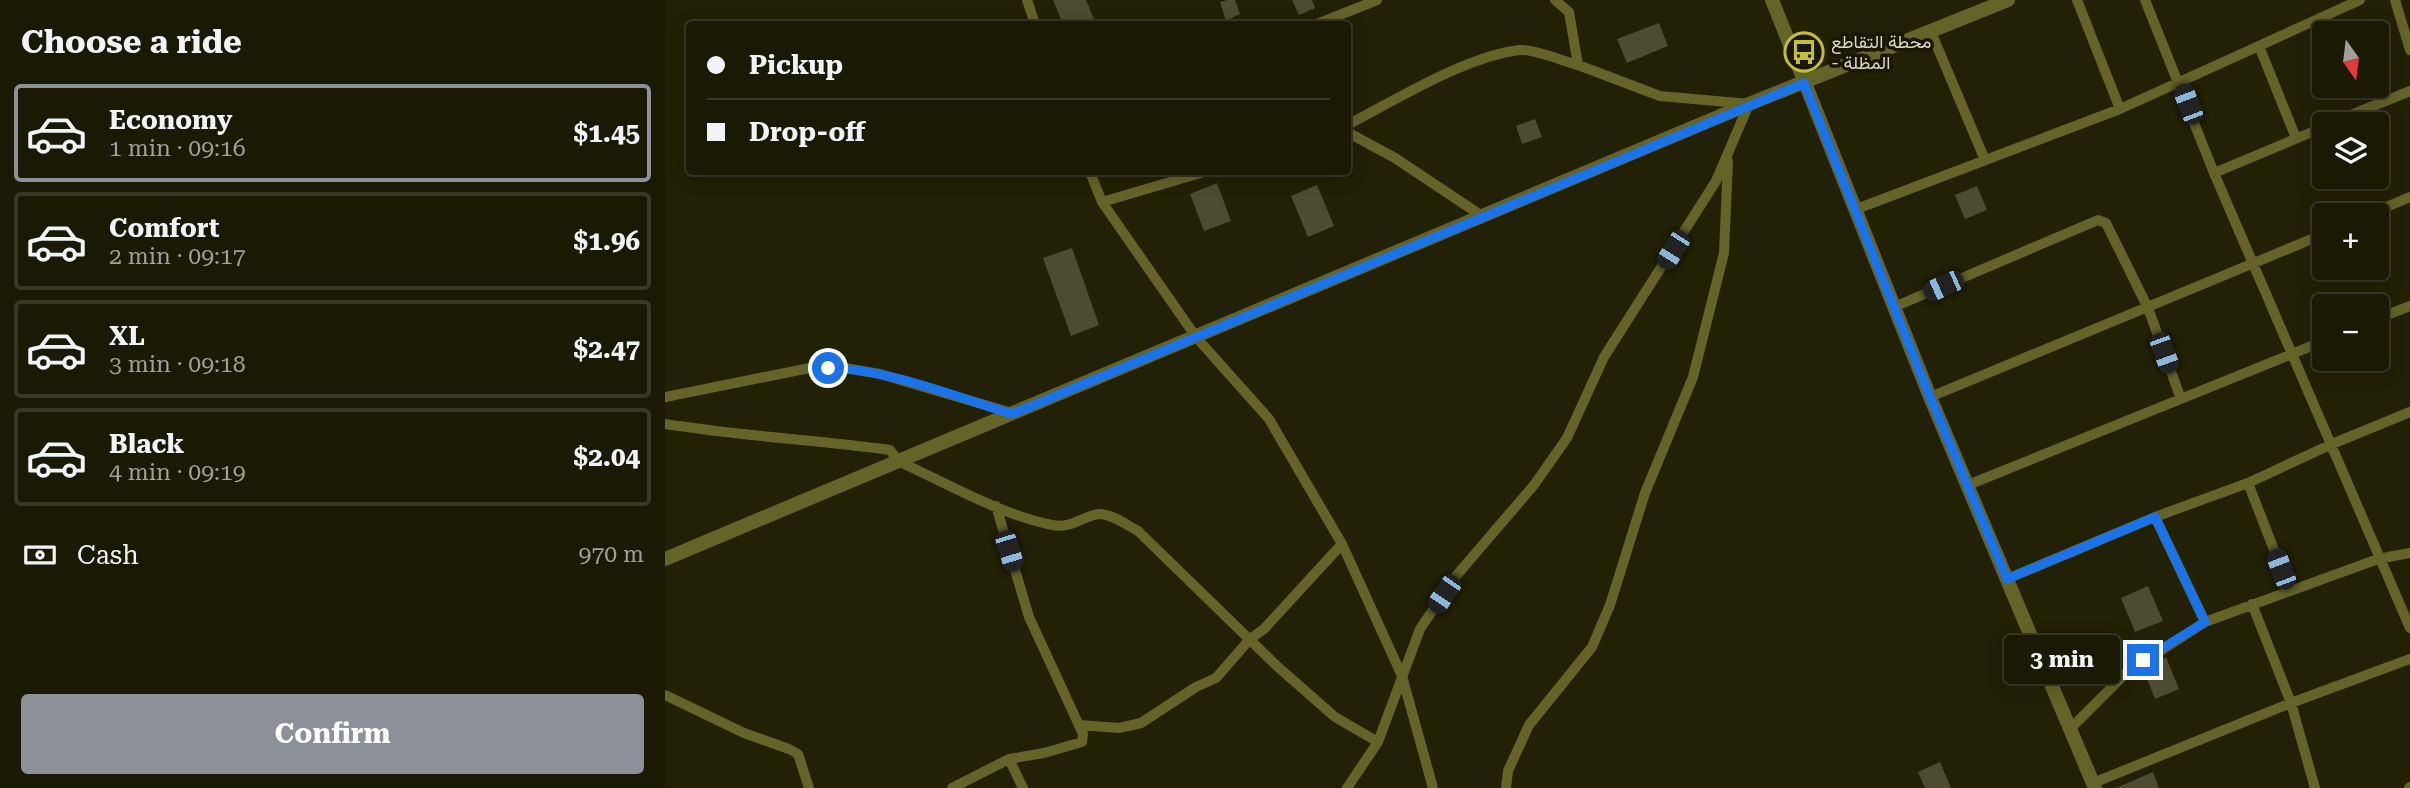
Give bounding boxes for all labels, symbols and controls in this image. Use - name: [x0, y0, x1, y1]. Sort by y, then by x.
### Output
- north arrow: [2312, 21, 2389, 98]
- map controls: [2312, 21, 2389, 371]
- text: Choose a ride: [21, 23, 242, 61]
- bus stop icon: محطة التقاطع - المظلة: [1783, 31, 1825, 73]
- place label: محطة التقاطع - المظلة: [1831, 31, 1931, 73]
- text: Pickup: [749, 50, 843, 80]
- car: [2171, 81, 2206, 127]
- icon: car: [25, 102, 88, 165]
- text: Economy: [109, 105, 232, 135]
- button: layers: [2312, 112, 2389, 189]
- text: Drop-off: [749, 117, 865, 147]
- text: $1.45: [574, 118, 640, 148]
- text: 1 min · 09:16: [109, 135, 246, 162]
- button: +: [2312, 203, 2389, 280]
- icon: car: [25, 210, 88, 273]
- text: Comfort: [109, 213, 219, 243]
- text: $1.96: [574, 226, 640, 256]
- car: [1653, 227, 1694, 273]
- text: 2 min · 09:17: [109, 243, 246, 270]
- car: [1920, 268, 1967, 304]
- button: −: [2312, 294, 2389, 371]
- icon: car: [25, 318, 88, 381]
- text: XL: [109, 321, 145, 351]
- car: [2147, 330, 2182, 376]
- text: $2.47: [574, 334, 640, 364]
- text: 3 min · 09:18: [109, 351, 246, 378]
- route start: [812, 352, 844, 384]
- icon: car: [25, 426, 88, 489]
- text: Black: [109, 429, 184, 459]
- text: $2.04: [574, 442, 640, 472]
- text: 4 min · 09:19: [109, 459, 246, 486]
- car: [993, 528, 1026, 574]
- icon: cash: [21, 536, 59, 574]
- text: Cash: [77, 540, 139, 570]
- text: 970 m: [579, 541, 644, 568]
- car: [2264, 546, 2299, 592]
- car: [1424, 571, 1465, 617]
- callout: 3 min: [2003, 636, 2119, 684]
- route end: [2127, 644, 2159, 676]
- text: 3 min: [2030, 646, 2094, 673]
- button: Confirm: [21, 694, 644, 774]

